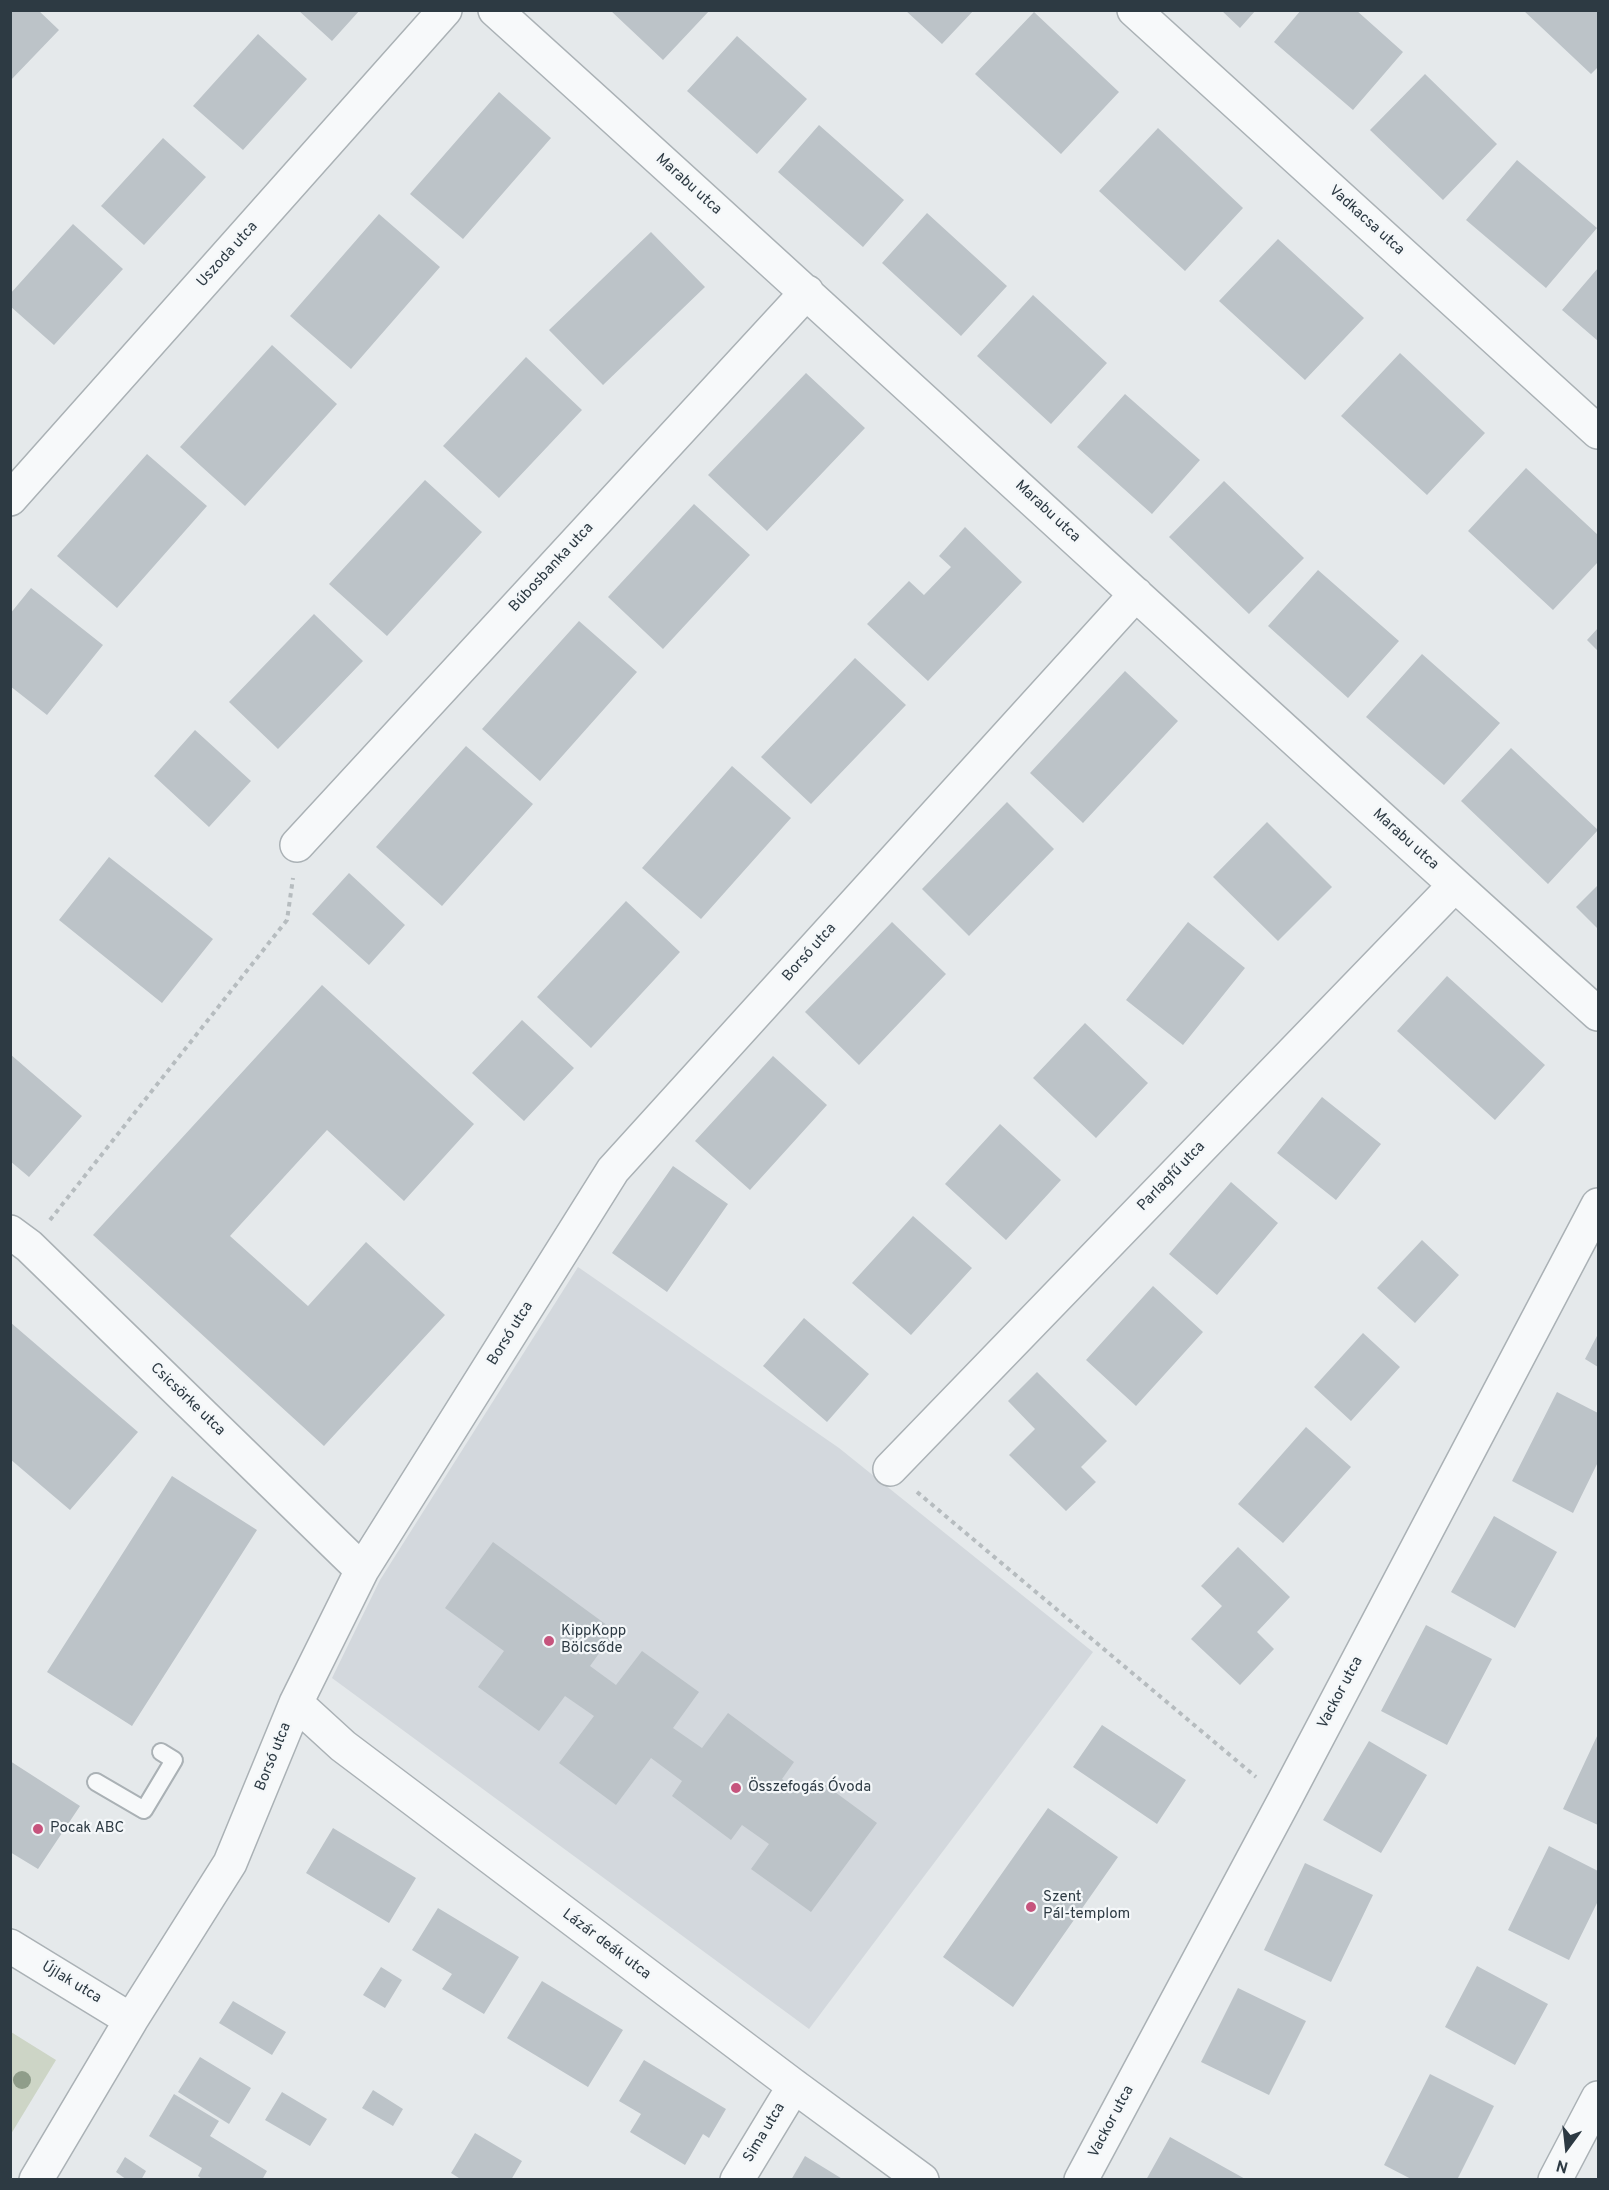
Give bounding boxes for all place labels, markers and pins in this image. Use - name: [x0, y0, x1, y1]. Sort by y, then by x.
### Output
- place label: KippKopp Bölcsőde: [561, 1623, 626, 1658]
- marker: KippKopp Bölcsőde: [542, 1634, 556, 1648]
- place label: Összefogás Óvoda: [748, 1779, 871, 1797]
- marker: Összefogás Óvoda: [729, 1781, 743, 1795]
- place label: Pocak ABC: [50, 1820, 124, 1838]
- marker: Pocak ABC: [31, 1822, 45, 1836]
- place label: Szent Pál-templom: [1043, 1889, 1130, 1924]
- marker: Szent Pál-templom: [1024, 1900, 1038, 1914]

